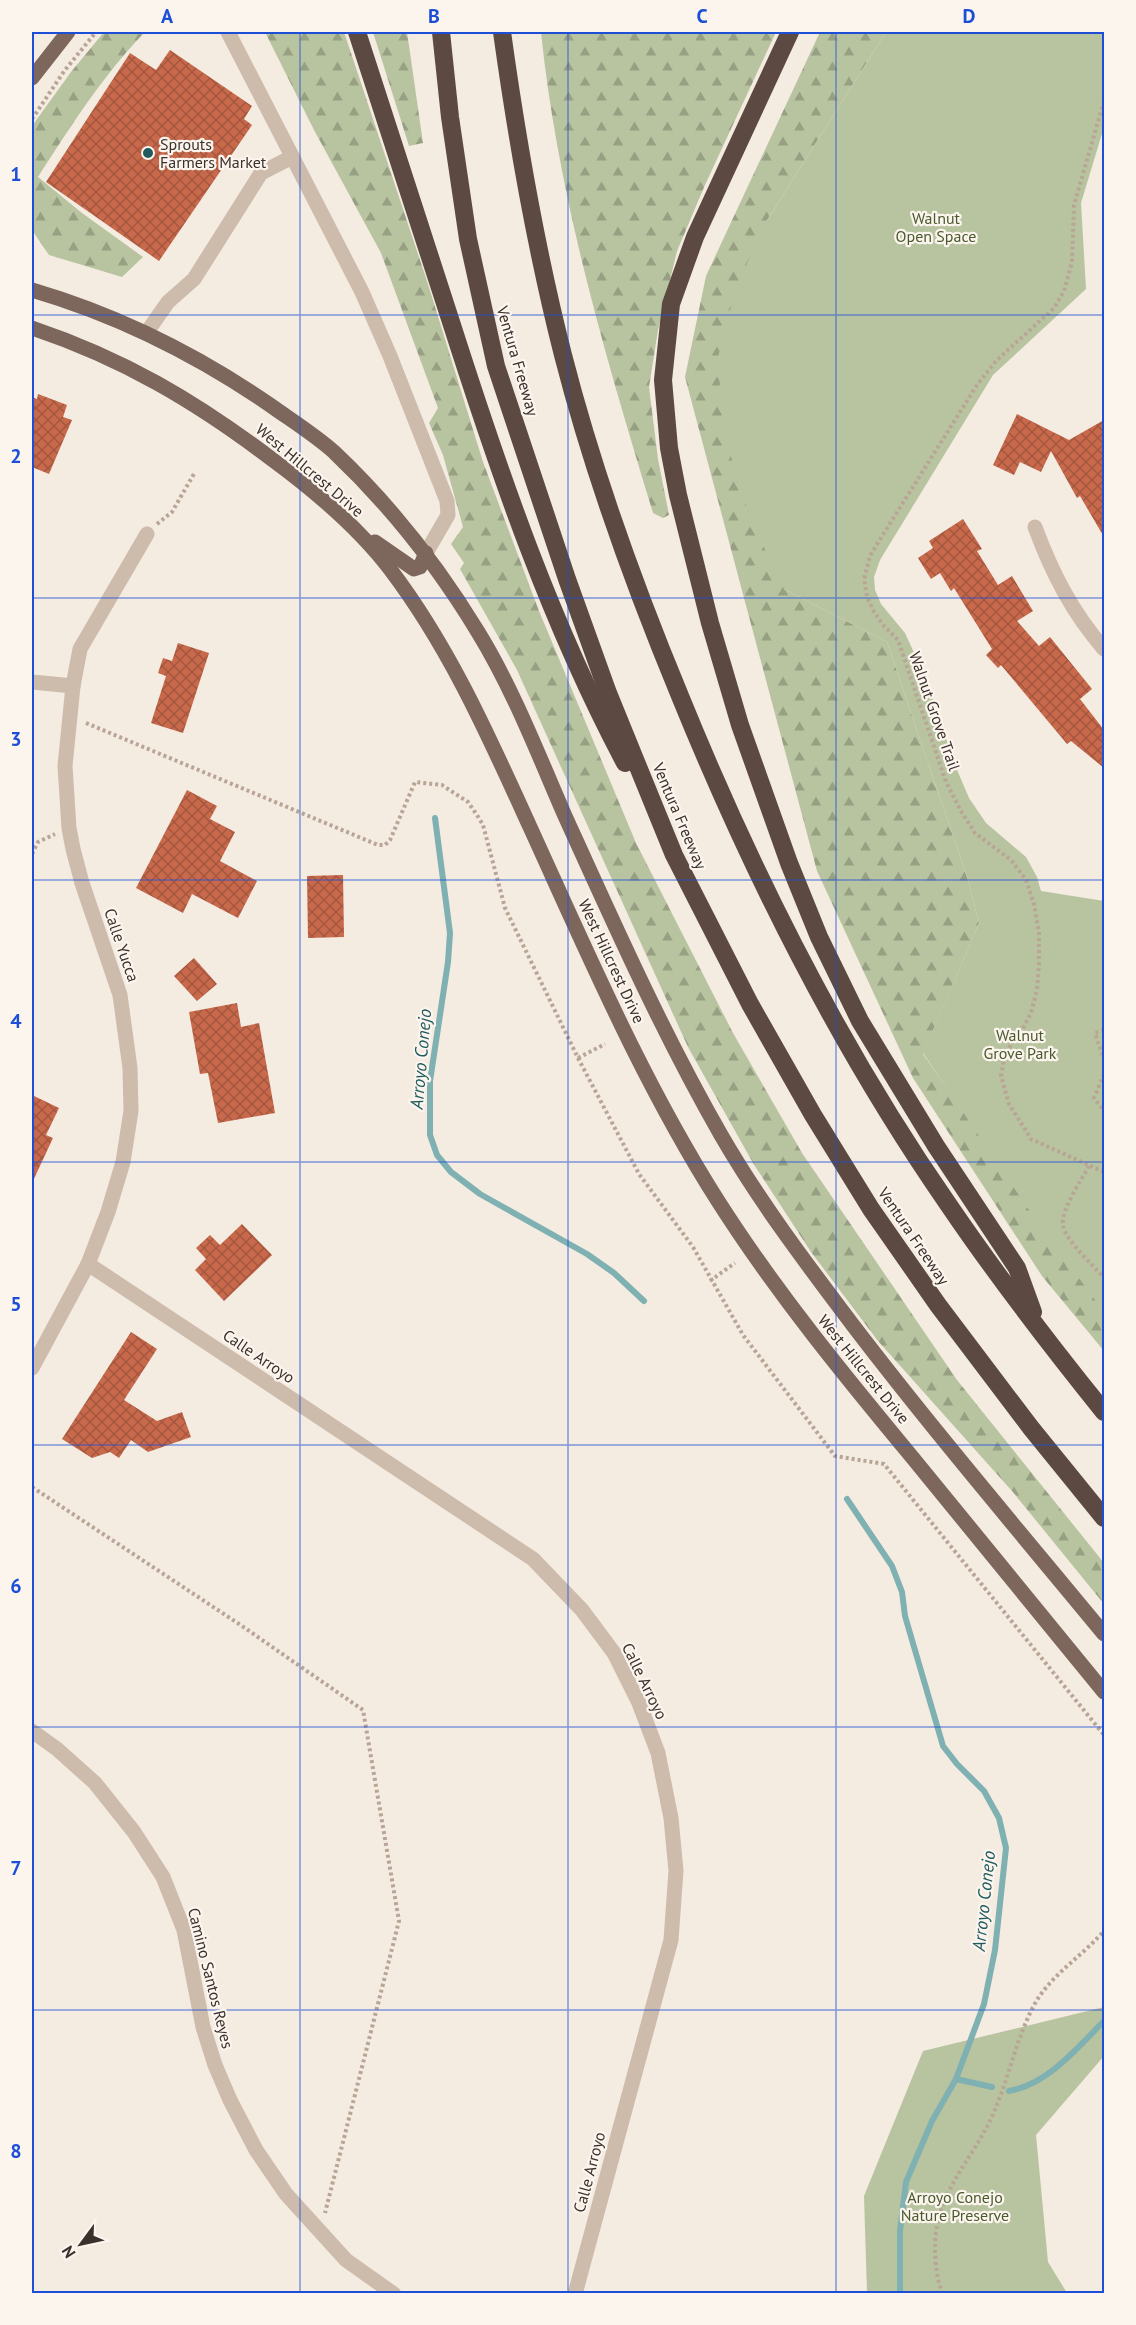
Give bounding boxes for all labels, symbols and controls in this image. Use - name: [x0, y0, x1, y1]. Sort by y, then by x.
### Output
- text: A: [161, 3, 174, 29]
- text: B: [428, 3, 440, 29]
- text: C: [696, 3, 708, 29]
- text: D: [963, 3, 976, 29]
- place label: Sprouts Farmers Market: [160, 134, 267, 172]
- marker: Sprouts Farmers Market: [141, 146, 155, 160]
- text: 1: [10, 161, 22, 187]
- park label: Walnut Open Space: [896, 208, 976, 246]
- street label: Ventura Freeway: [492, 303, 543, 419]
- street label: West Hillcrest Drive: [252, 419, 368, 521]
- text: 2: [10, 443, 22, 469]
- street label: Walnut Grove Trail: [905, 649, 965, 774]
- text: 3: [10, 726, 22, 752]
- street label: Ventura Freeway: [648, 759, 712, 873]
- street label: West Hillcrest Drive: [574, 896, 650, 1026]
- street label: Calle Yucca: [100, 906, 144, 984]
- text: 4: [10, 1008, 22, 1034]
- water label: Arroyo Conejo: [405, 1008, 436, 1111]
- park label: Walnut Grove Park: [984, 1025, 1057, 1063]
- street label: Ventura Freeway: [873, 1183, 954, 1289]
- text: 5: [10, 1291, 22, 1317]
- street label: West Hillcrest Drive: [814, 1310, 914, 1428]
- street label: Calle Arroyo: [219, 1325, 299, 1387]
- text: 6: [10, 1573, 22, 1599]
- street label: Calle Arroyo: [618, 1640, 672, 1722]
- water label: Arroyo Conejo: [967, 1850, 1000, 1953]
- text: 7: [10, 1855, 22, 1881]
- street label: Camino Santos Reyes: [184, 1906, 238, 2051]
- street label: Calle Arroyo: [569, 2130, 609, 2214]
- text: 8: [10, 2138, 22, 2164]
- park label: Arroyo Conejo Nature Preserve: [901, 2187, 1009, 2225]
- north arrow: [51, 2214, 111, 2274]
- text: N: [57, 2242, 80, 2262]

